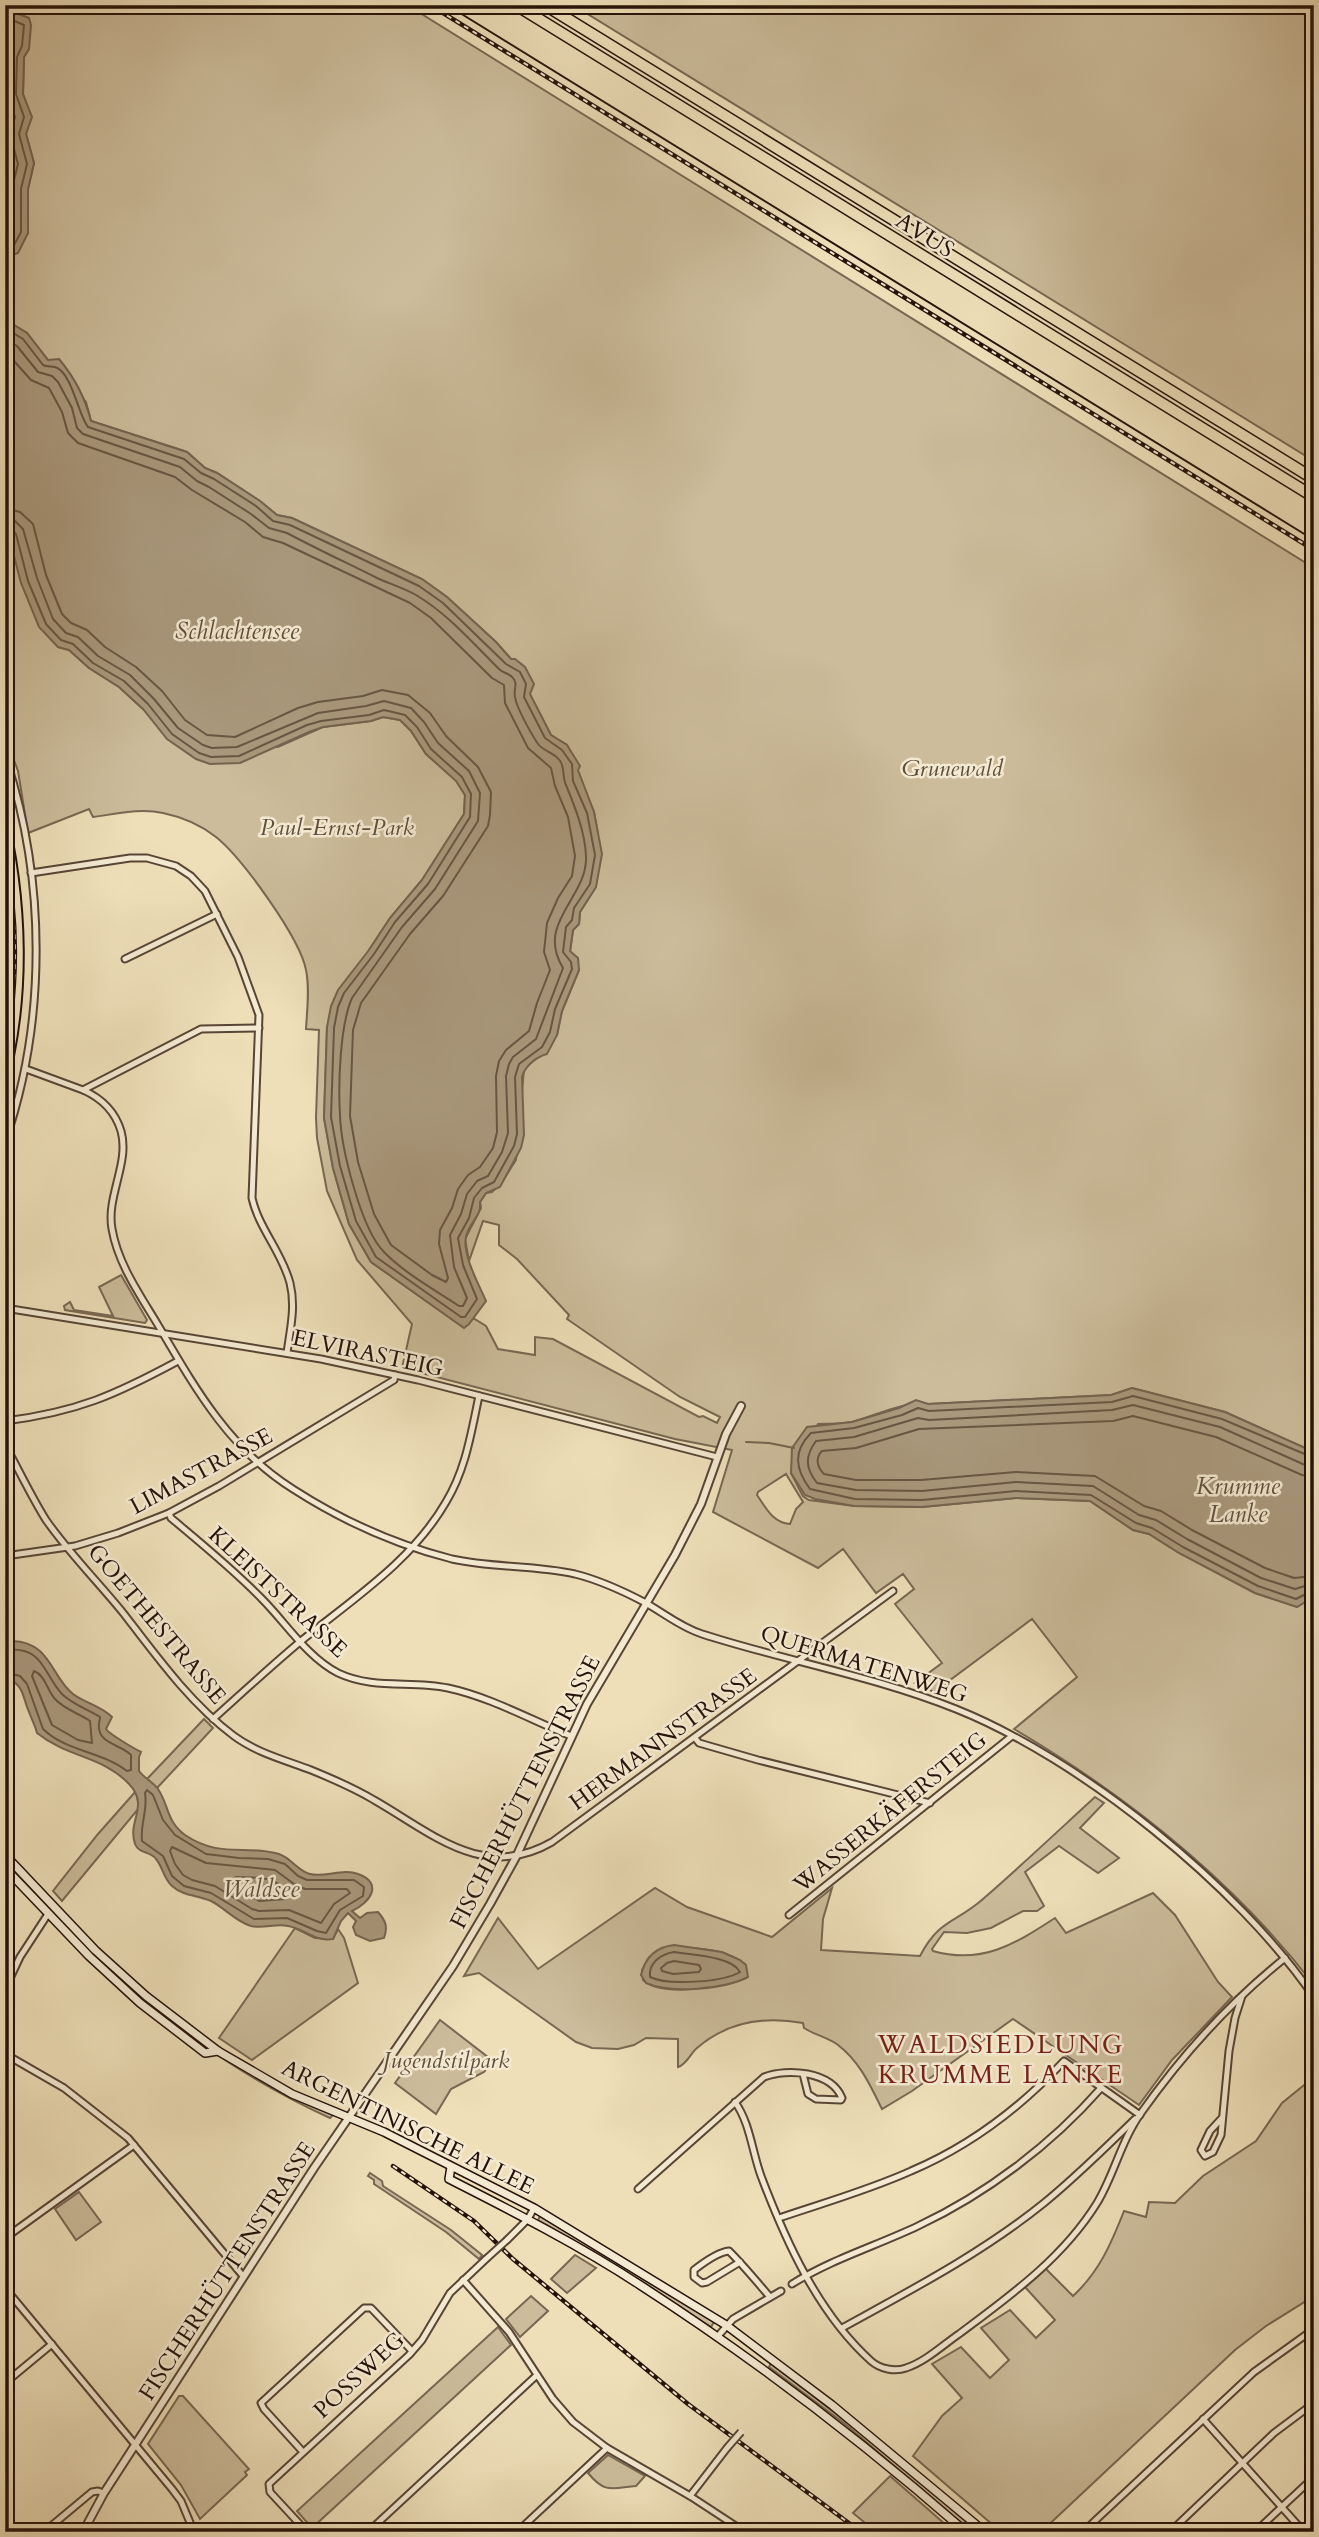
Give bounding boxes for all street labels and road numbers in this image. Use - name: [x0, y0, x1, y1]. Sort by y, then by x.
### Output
- street label: AVUS: [890, 205, 960, 265]
- street label: ELVIRASTEIG: [290, 1322, 446, 1384]
- street label: LIMASTRASSE: [124, 1420, 278, 1522]
- street label: KLEISTSTRASSE: [202, 1519, 354, 1665]
- street label: GOETHESTRASSE: [81, 1537, 233, 1711]
- street label: QUERMATENWEG: [757, 1618, 971, 1710]
- street label: FISCHERHÜTTENSTRASSE: [442, 1650, 608, 1934]
- street label: HERMANNSTRASSE: [563, 1660, 763, 1818]
- street label: WASSERKÄFERSTEIG: [786, 1724, 993, 1900]
- street label: ARGENTINISCHE ALLEE: [276, 2052, 540, 2202]
- street label: FISCHERHÜTTENSTRASSE: [132, 2136, 322, 2406]
- street label: POSSWEG: [307, 2325, 411, 2425]

